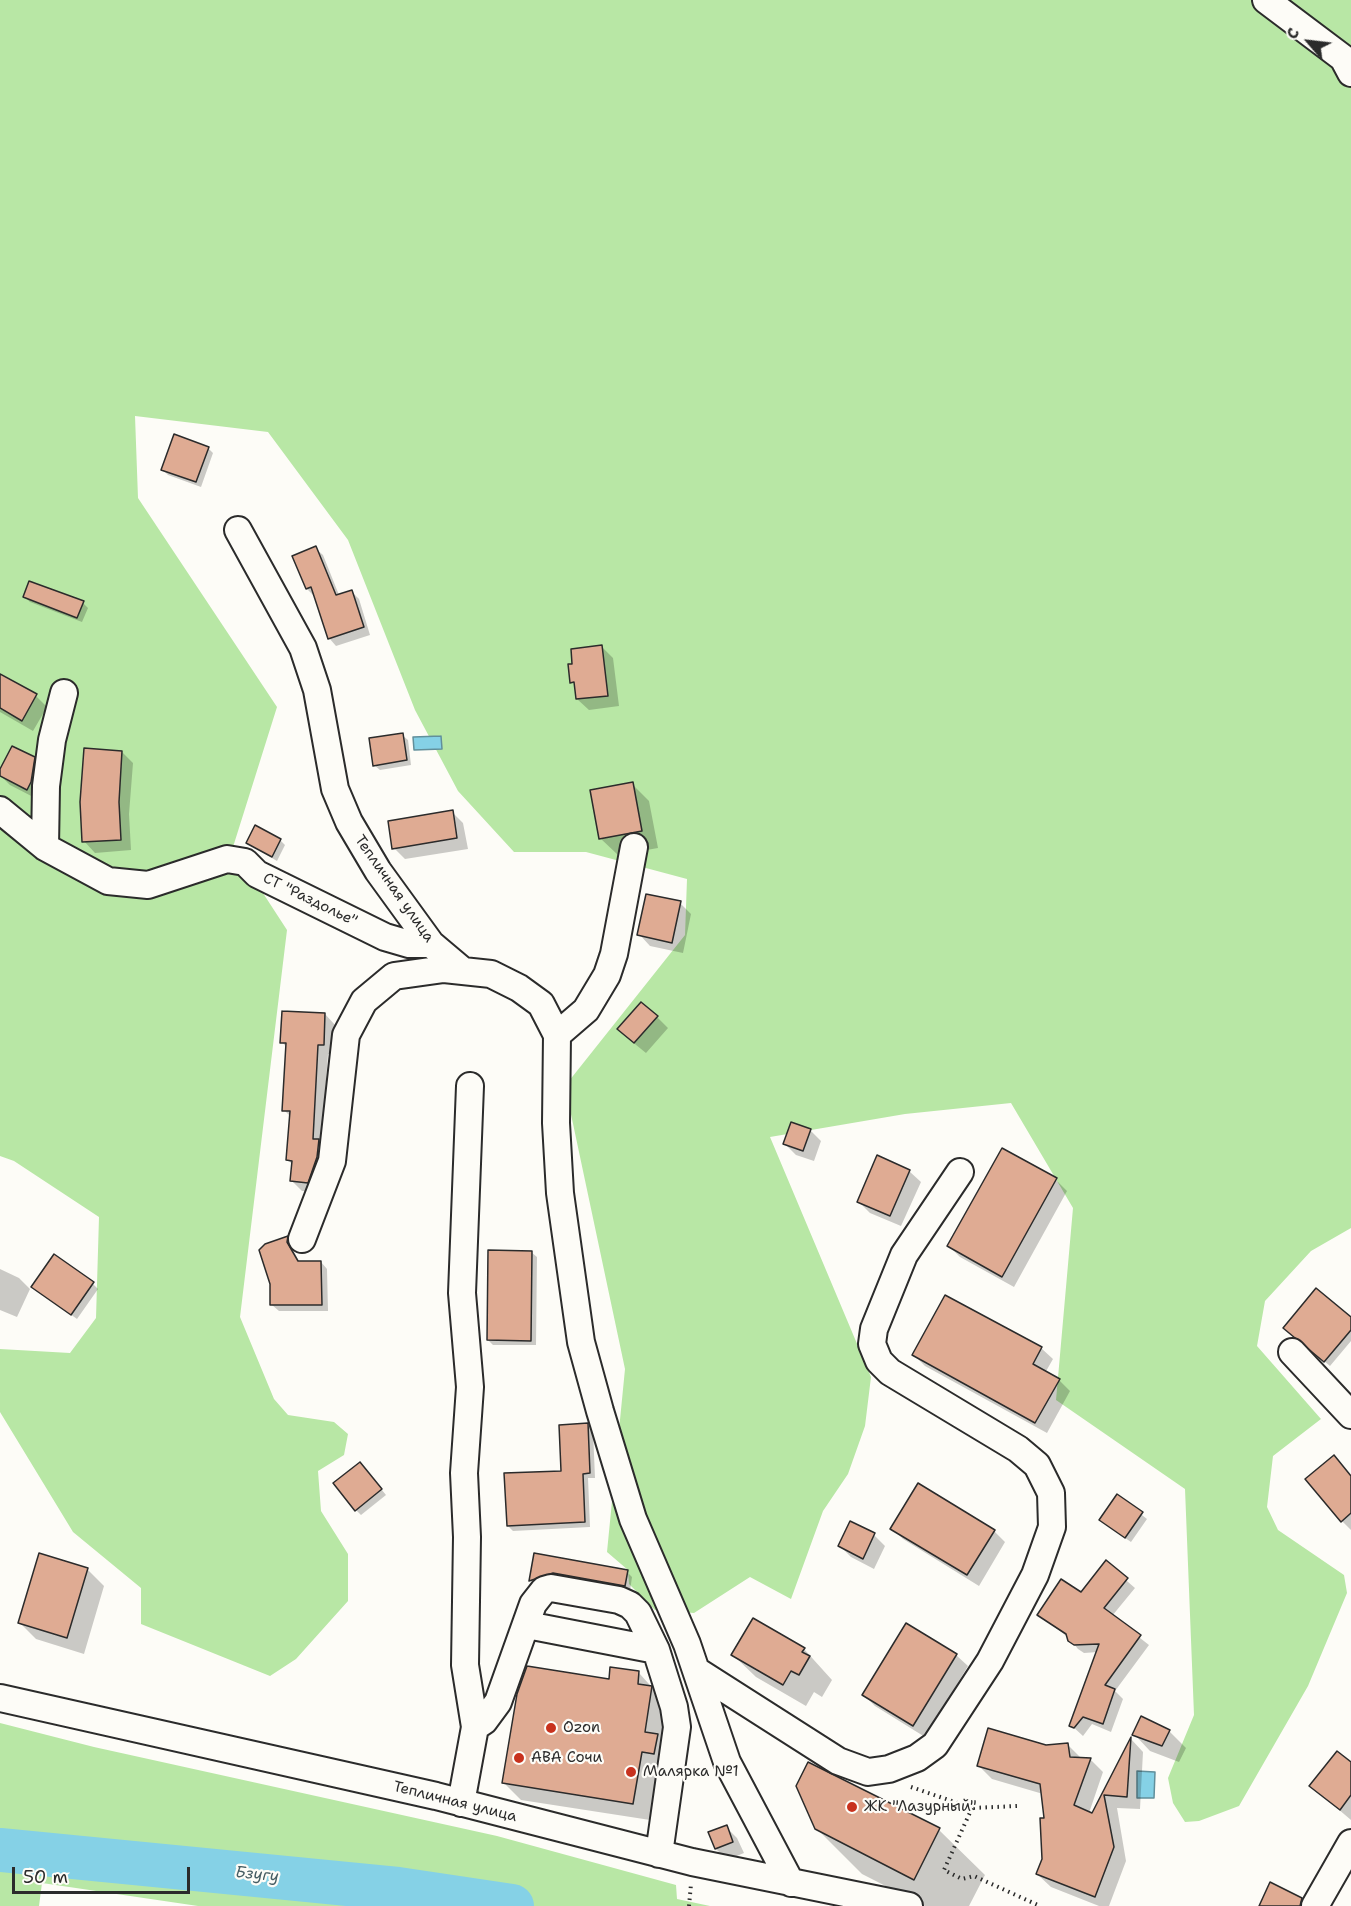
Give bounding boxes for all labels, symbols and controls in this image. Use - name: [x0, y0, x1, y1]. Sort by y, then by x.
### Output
- north arrow: [1279, 12, 1339, 72]
- text: С: [1281, 24, 1304, 43]
- street label: Тепличная улица: [350, 832, 438, 946]
- street label: СТ "Раздолье": [260, 869, 360, 931]
- place label: Ozon: [563, 1719, 600, 1737]
- marker: Ozon: [544, 1721, 558, 1735]
- place label: АВА Сочи: [531, 1749, 602, 1767]
- marker: АВА Сочи: [512, 1751, 526, 1765]
- place label: Малярка №1: [643, 1763, 739, 1781]
- marker: Малярка №1: [624, 1765, 638, 1779]
- street label: Тепличная улица: [391, 1778, 519, 1826]
- place label: ЖК "Лазурный": [864, 1798, 977, 1816]
- marker: ЖК "Лазурный": [845, 1800, 859, 1814]
- scale bar: [15, 1855, 194, 1893]
- water label: Бзугу: [234, 1863, 280, 1887]
- text: 50 m: [23, 1865, 68, 1889]

